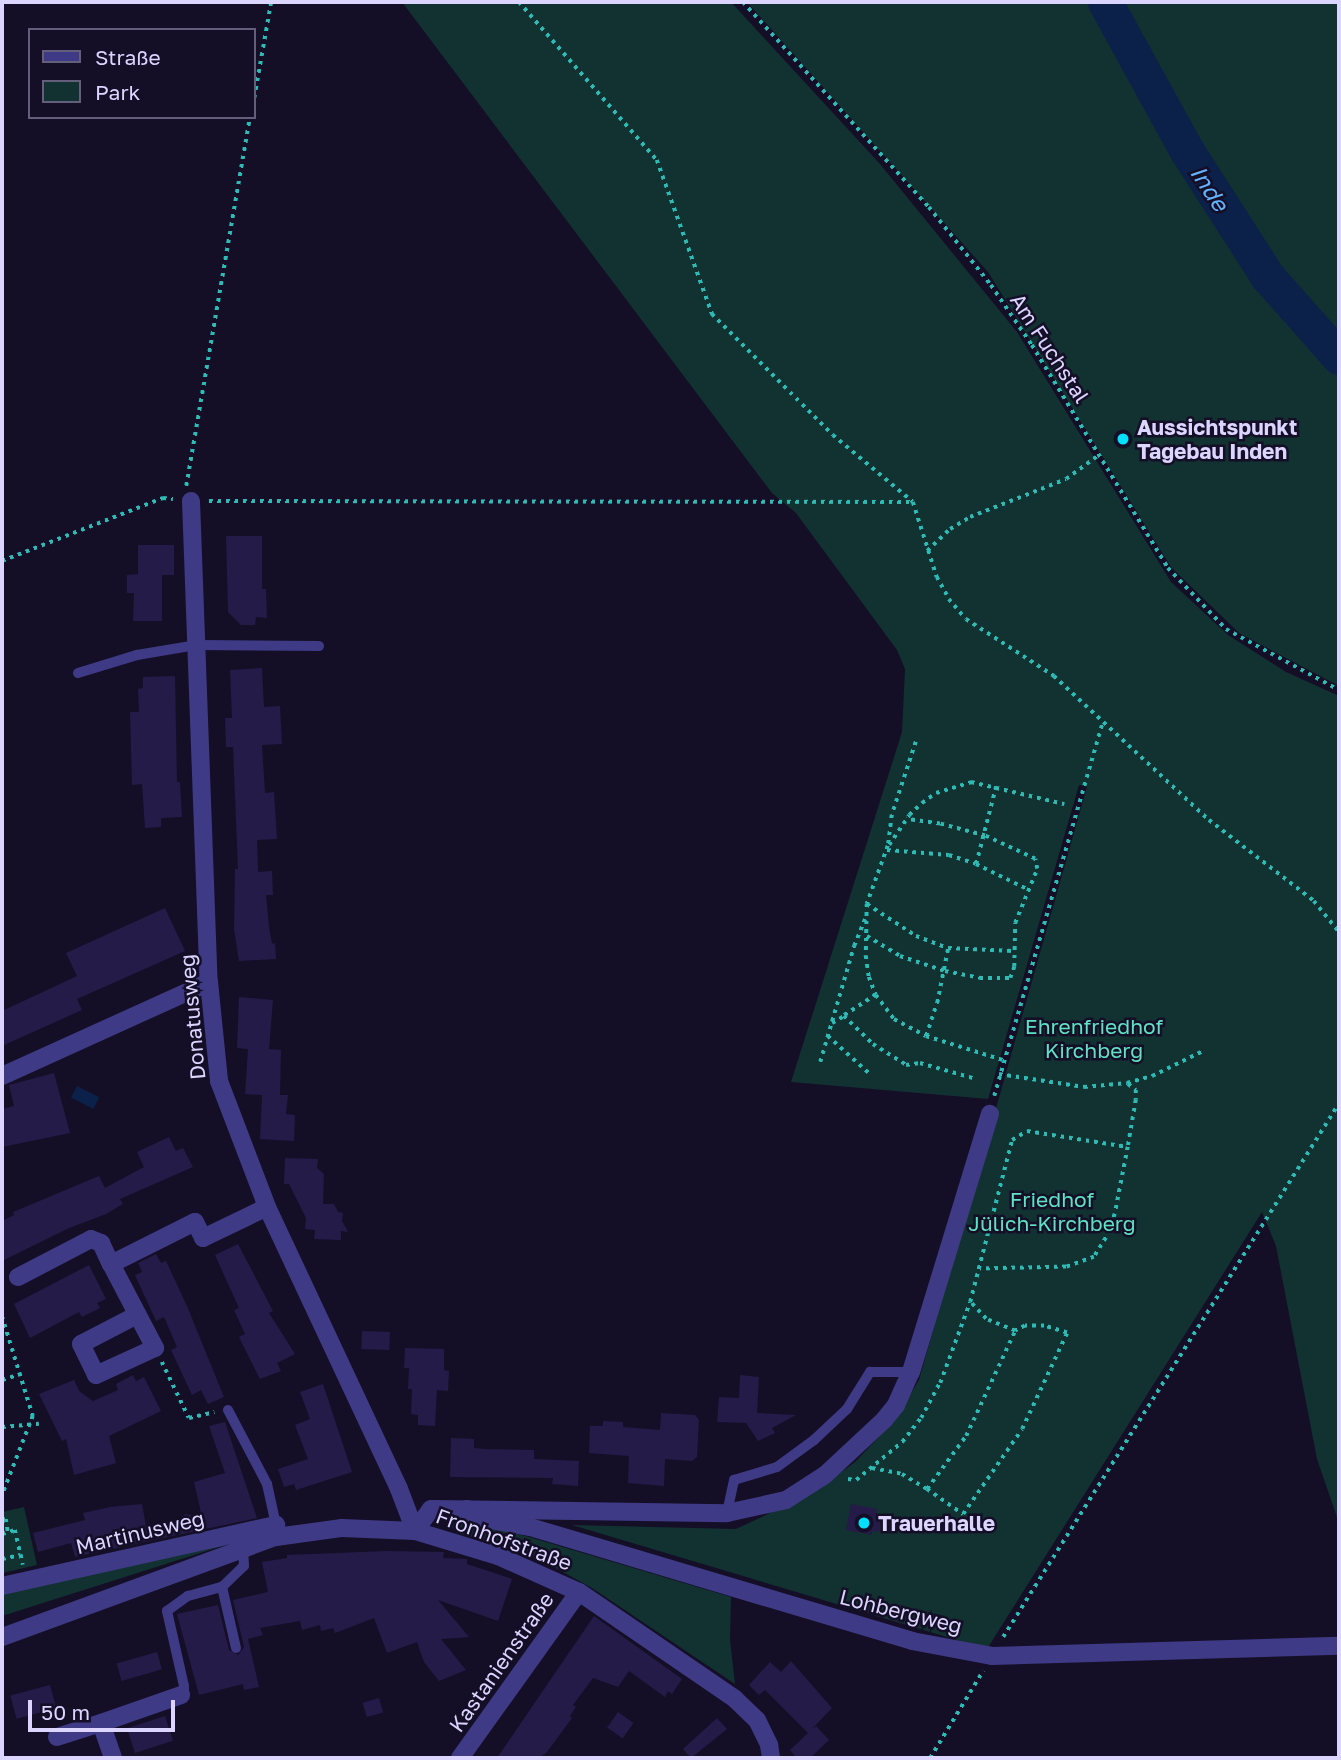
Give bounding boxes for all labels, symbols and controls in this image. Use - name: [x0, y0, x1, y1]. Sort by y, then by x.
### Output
- legend: [28, 28, 256, 119]
- text: Straße: [95, 44, 161, 70]
- text: Park: [95, 79, 140, 105]
- water label: Inde: [1185, 160, 1235, 216]
- street label: Am Fuchstal: [1005, 288, 1095, 408]
- place label: Aussichtspunkt Tagebau Inden: [1137, 414, 1297, 464]
- marker: Aussichtspunkt Tagebau Inden: [1115, 431, 1131, 447]
- street label: Donatusweg: [174, 953, 210, 1081]
- park label: Ehrenfriedhof Kirchberg: [1025, 1013, 1163, 1063]
- park label: Friedhof Jülich-Kirchberg: [968, 1186, 1136, 1236]
- street label: Fronhofstraße: [433, 1503, 575, 1575]
- street label: Martinusweg: [73, 1505, 207, 1559]
- place label: Trauerhalle: [878, 1510, 995, 1536]
- marker: Trauerhalle: [856, 1515, 872, 1531]
- street label: Lohbergweg: [837, 1584, 965, 1638]
- street label: Kastanienstraße: [443, 1587, 559, 1737]
- scale bar: [32, 1686, 178, 1730]
- text: 50 m: [41, 1699, 90, 1725]

